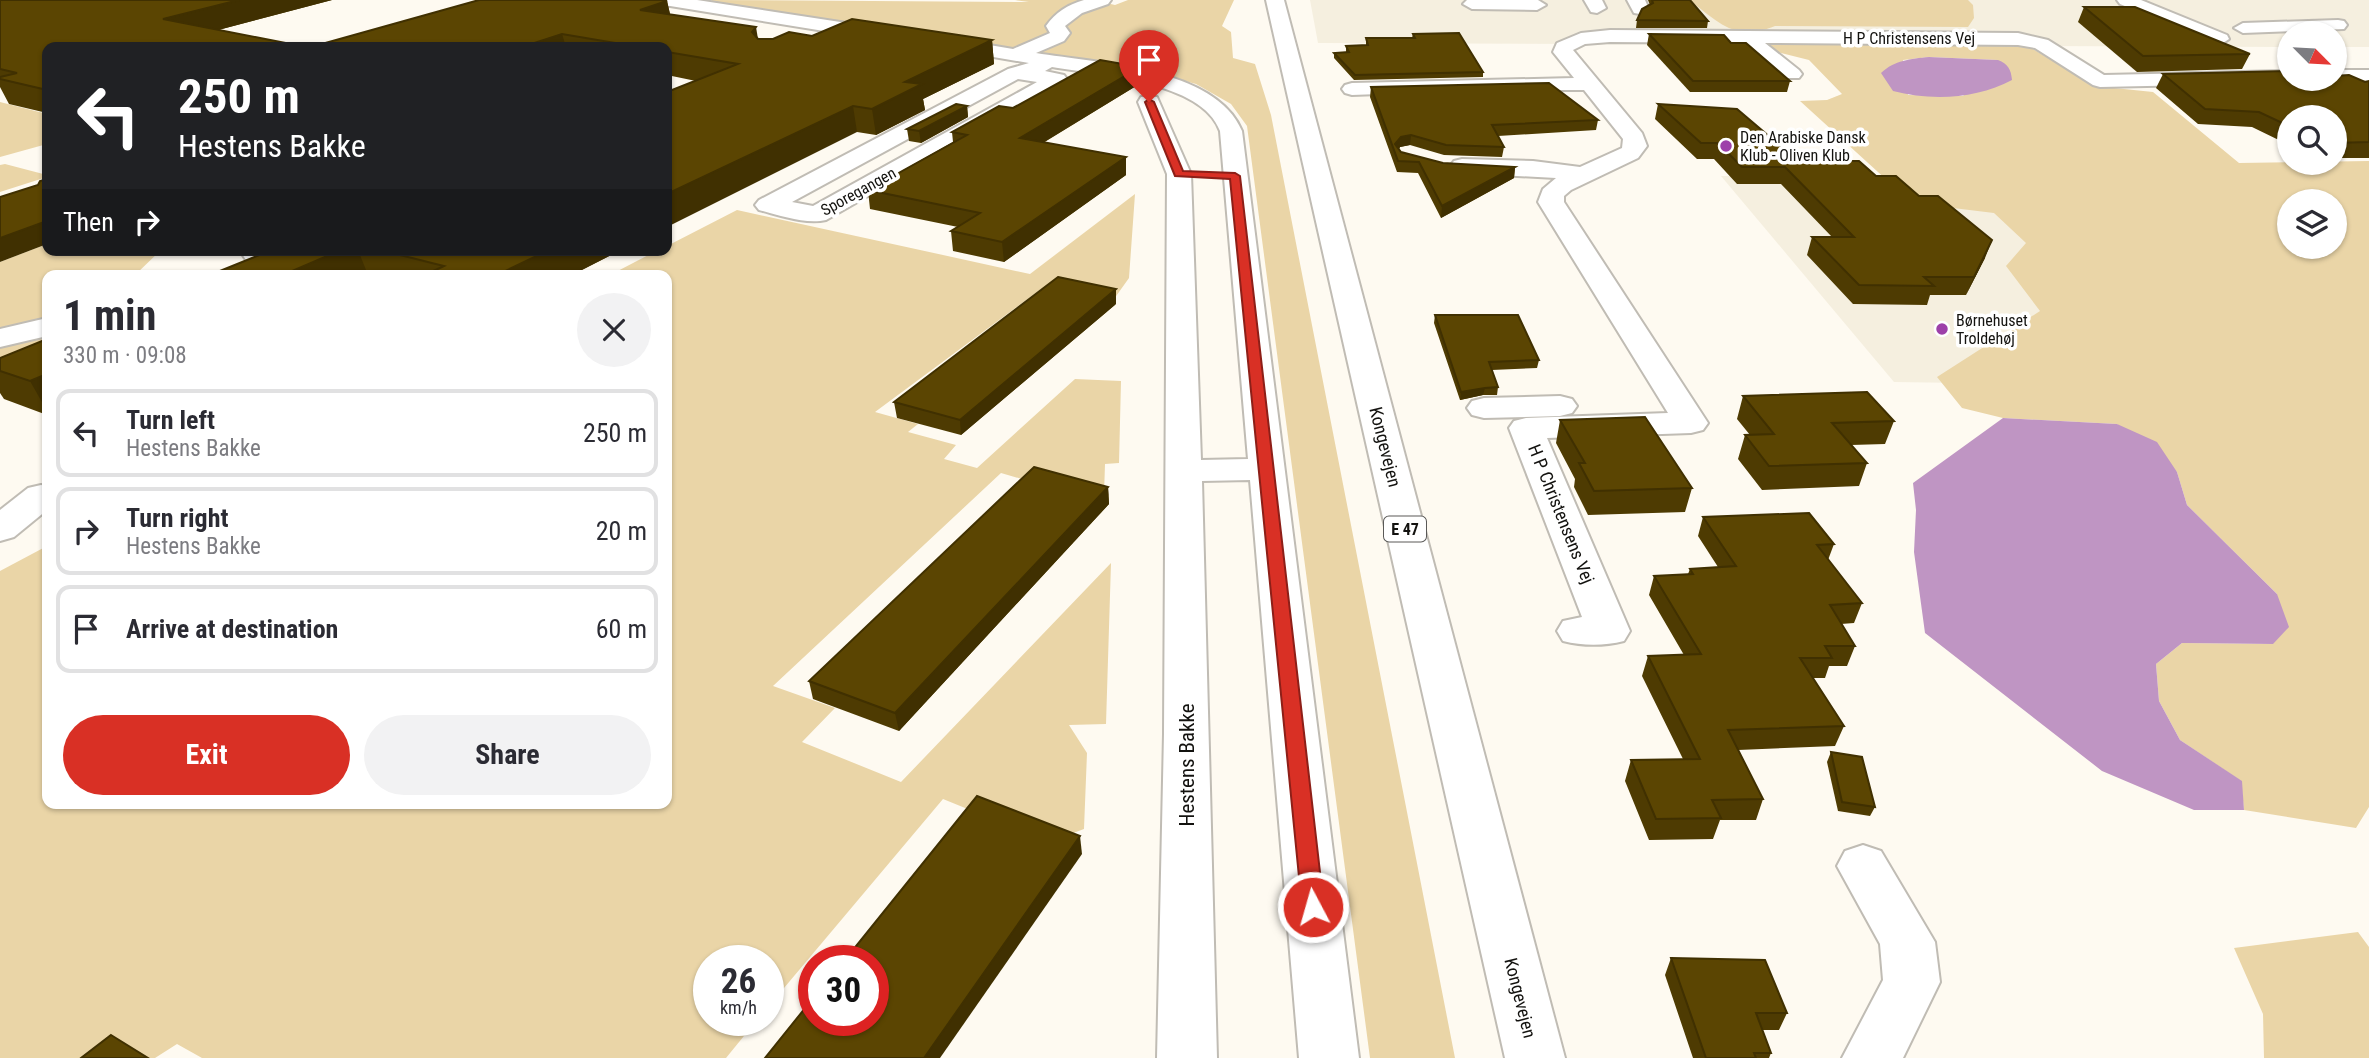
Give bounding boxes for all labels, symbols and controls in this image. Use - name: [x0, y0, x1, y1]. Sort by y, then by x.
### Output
- north arrow: [2277, 21, 2347, 91]
- map controls: [2277, 21, 2347, 259]
- street label: H P Christensens Vej: [1843, 29, 1975, 48]
- pin: [1119, 30, 1179, 102]
- icon: arrive: [1130, 41, 1168, 79]
- text: 250 m: [178, 68, 300, 125]
- icon: left: [63, 70, 154, 161]
- button: search: [2277, 105, 2347, 175]
- text: Hestens Bakke: [178, 127, 366, 165]
- place label: Den Arabiske Dansk Klub - Oliven Klub: [1740, 128, 1866, 165]
- marker: Den Arabiske Dansk Klub - Oliven Klub: [1718, 138, 1734, 154]
- street label: Sporegangen: [817, 163, 899, 220]
- button: layers: [2277, 189, 2347, 259]
- icon: right: [128, 203, 166, 241]
- text: Then: [63, 207, 114, 237]
- text: 1 min: [63, 291, 156, 340]
- button: close: [577, 293, 651, 367]
- place label: Børnehuset Troldehøj: [1956, 311, 2028, 348]
- marker: Børnehuset Troldehøj: [1934, 321, 1950, 337]
- text: 330 m · 09:08: [63, 342, 187, 369]
- text: Turn left: [126, 405, 215, 435]
- street label: Kongevejen: [1365, 405, 1406, 489]
- icon: left: [67, 414, 105, 452]
- text: 250 m: [583, 418, 647, 448]
- text: Hestens Bakke: [126, 435, 261, 462]
- street label: H P Christensens Vej: [1524, 441, 1599, 587]
- text: Turn right: [126, 503, 228, 533]
- icon: right: [67, 512, 105, 550]
- text: 20 m: [596, 516, 647, 546]
- road number: E 47: [1384, 516, 1426, 542]
- text: Hestens Bakke: [126, 533, 261, 560]
- icon: arrive: [67, 610, 105, 648]
- text: Arrive at destination: [126, 614, 338, 644]
- text: 60 m: [596, 614, 647, 644]
- street label: Hestens Bakke: [1175, 703, 1199, 827]
- button: Exit: [63, 715, 350, 795]
- button: Share: [364, 715, 651, 795]
- position arrow: [1276, 870, 1350, 944]
- speed limit sign: 30: [798, 945, 889, 1036]
- street label: Kongevejen: [1500, 956, 1541, 1040]
- text: 26: [721, 961, 756, 1002]
- text: km/h: [720, 997, 757, 1018]

